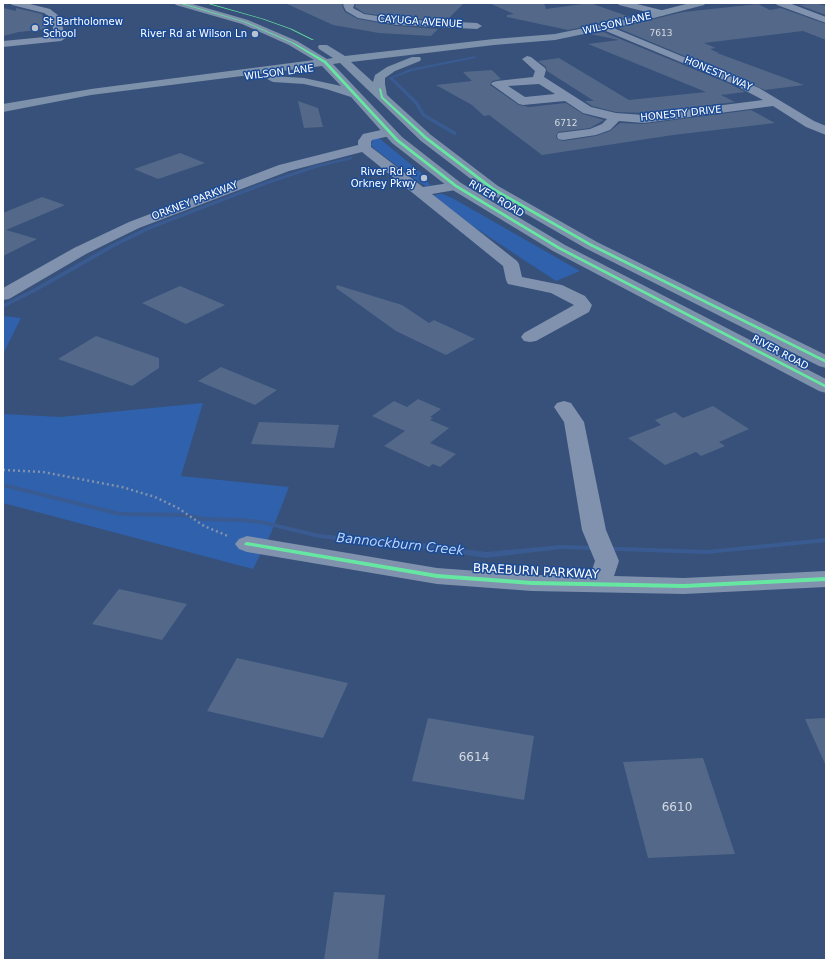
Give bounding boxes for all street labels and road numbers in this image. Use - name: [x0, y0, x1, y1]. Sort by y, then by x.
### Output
- street label: WILSON LANE: [582, 10, 652, 38]
- street label: CAYUGA AVENUE: [377, 13, 463, 31]
- street label: HONESTY WAY: [682, 54, 754, 94]
- street label: WILSON LANE: [244, 63, 314, 83]
- street label: HONESTY DRIVE: [640, 104, 722, 124]
- street label: RIVER ROAD: [466, 178, 526, 220]
- street label: ORKNEY PARKWAY: [150, 179, 240, 223]
- street label: RIVER ROAD: [750, 333, 810, 373]
- street label: BRAEBURN PARKWAY: [473, 562, 599, 582]

